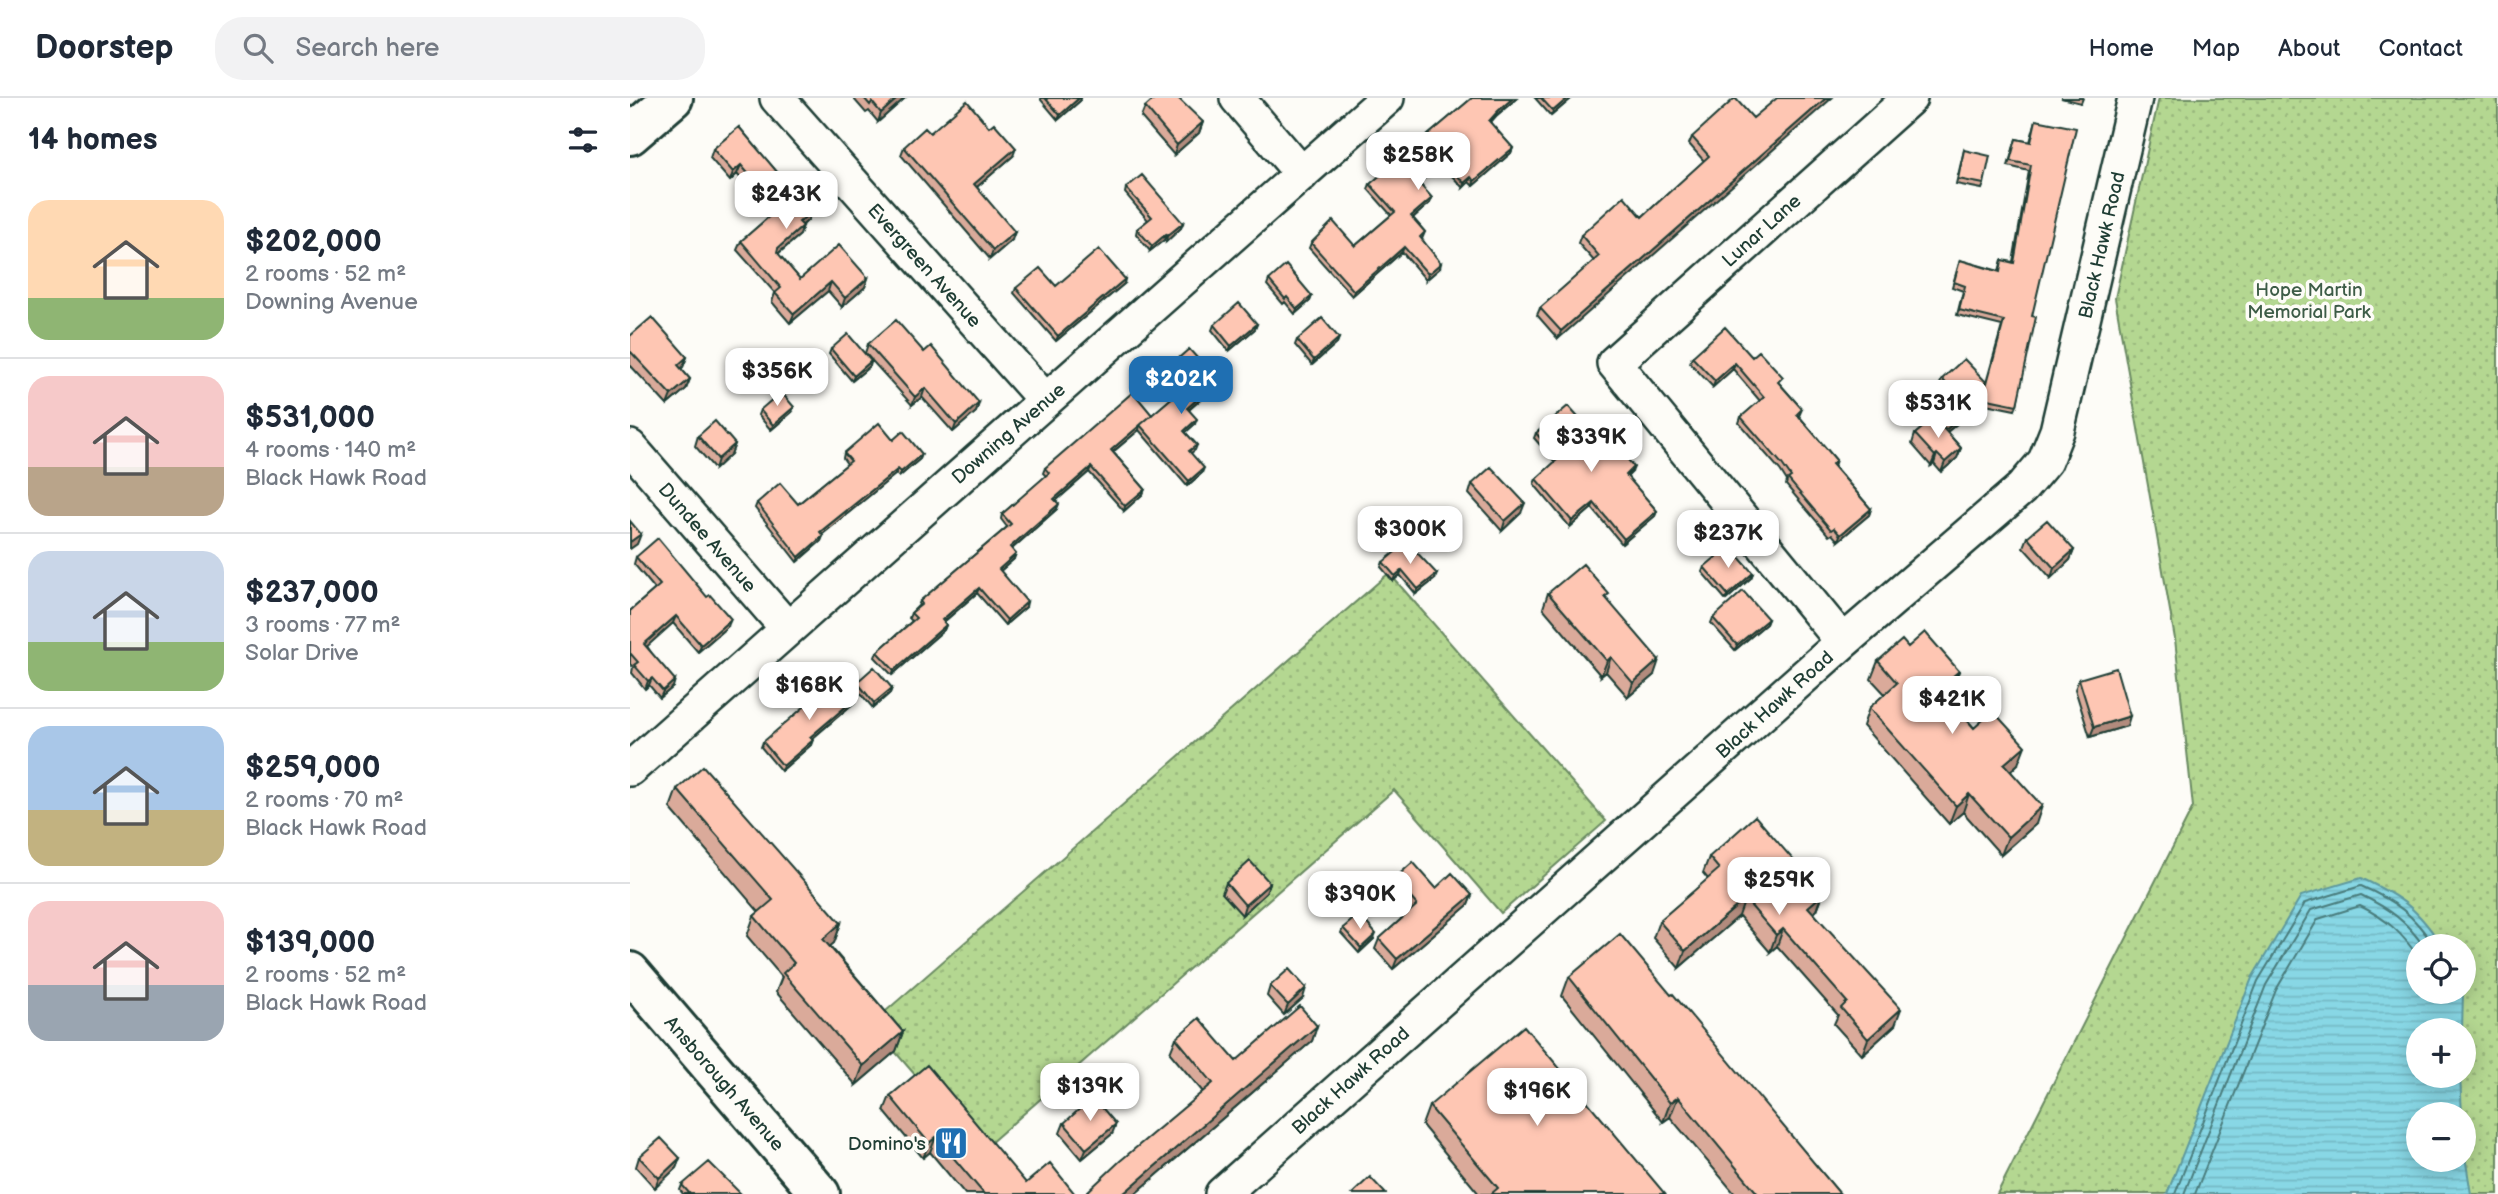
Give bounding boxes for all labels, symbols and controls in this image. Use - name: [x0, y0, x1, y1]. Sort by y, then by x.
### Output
- search box: [215, 17, 705, 80]
- text: Doorstep: [35, 28, 173, 68]
- icon: search: [239, 29, 277, 67]
- text: Search here: [295, 33, 439, 64]
- text: Home: [2089, 34, 2154, 63]
- text: Map: [2192, 34, 2240, 63]
- text: About: [2278, 34, 2340, 63]
- text: Contact: [2378, 34, 2463, 63]
- icon: filters: [564, 121, 602, 159]
- text: 14 homes: [28, 122, 157, 158]
- pin: $258K: [1369, 132, 1467, 192]
- text: $258K: [1382, 141, 1454, 169]
- street label: Black Hawk Road: [2074, 170, 2131, 321]
- pin: $243K: [737, 172, 835, 231]
- text: $243K: [751, 180, 821, 208]
- street label: Lunar Lane: [1718, 190, 1806, 272]
- street label: Evergreen Avenue: [862, 199, 986, 333]
- text: $202,000: [245, 224, 382, 260]
- icon: home: [84, 228, 168, 312]
- text: 2 rooms · 52 m²: [245, 260, 406, 288]
- park label: Hope Martin Memorial Park: [2247, 279, 2372, 324]
- text: Downing Avenue: [245, 288, 418, 316]
- pin: $356K: [728, 348, 826, 408]
- pin: $202K: [1132, 356, 1230, 416]
- text: $356K: [741, 357, 813, 385]
- text: $202K: [1145, 365, 1217, 393]
- street label: Downing Avenue: [948, 379, 1070, 490]
- pin: $531K: [1889, 380, 1987, 440]
- text: $531K: [1904, 389, 1972, 417]
- text: $531,000: [245, 400, 375, 436]
- icon: home: [84, 404, 168, 488]
- pin: $339K: [1542, 414, 1640, 474]
- text: $339K: [1555, 423, 1627, 451]
- text: 4 rooms · 140 m²: [245, 436, 416, 464]
- text: Black Hawk Road: [245, 464, 427, 492]
- street label: Dundee Avenue: [653, 479, 761, 597]
- pin: $300K: [1361, 506, 1459, 566]
- pin: $237K: [1679, 510, 1777, 570]
- text: $300K: [1374, 515, 1446, 543]
- text: $237K: [1693, 519, 1763, 547]
- text: $237,000: [245, 575, 379, 611]
- icon: home: [84, 579, 168, 663]
- text: 3 rooms · 77 m²: [245, 611, 401, 639]
- text: Solar Drive: [245, 639, 359, 667]
- street label: Black Hawk Road: [1711, 646, 1839, 764]
- pin: $168K: [760, 662, 858, 722]
- text: $168K: [775, 671, 843, 699]
- pin: $421K: [1903, 676, 2001, 736]
- text: $421K: [1918, 685, 1986, 713]
- text: $259,000: [245, 750, 380, 786]
- icon: home: [84, 754, 168, 838]
- text: 2 rooms · 70 m²: [245, 786, 404, 814]
- text: Black Hawk Road: [245, 814, 427, 842]
- pin: $259K: [1730, 858, 1828, 917]
- text: $259K: [1743, 866, 1815, 894]
- pin: $390K: [1311, 872, 1409, 931]
- text: $390K: [1324, 880, 1396, 908]
- text: $139,000: [245, 925, 375, 961]
- icon: home: [84, 929, 168, 1013]
- map controls: [2406, 934, 2476, 1172]
- button: locate: [2406, 934, 2476, 1004]
- text: 2 rooms · 52 m²: [245, 961, 406, 989]
- text: Black Hawk Road: [245, 989, 427, 1017]
- street label: Ansborough Avenue: [659, 1012, 789, 1156]
- button: +: [2406, 1018, 2476, 1088]
- street label: Black Hawk Road: [1287, 1022, 1415, 1140]
- pin: $139K: [1041, 1063, 1139, 1123]
- pin: $196K: [1488, 1068, 1586, 1128]
- text: $139K: [1056, 1072, 1124, 1100]
- text: $196K: [1503, 1077, 1571, 1105]
- button: −: [2406, 1102, 2476, 1172]
- restaurant icon: Domino's: [932, 1124, 970, 1162]
- place label: Domino's: [848, 1133, 926, 1156]

